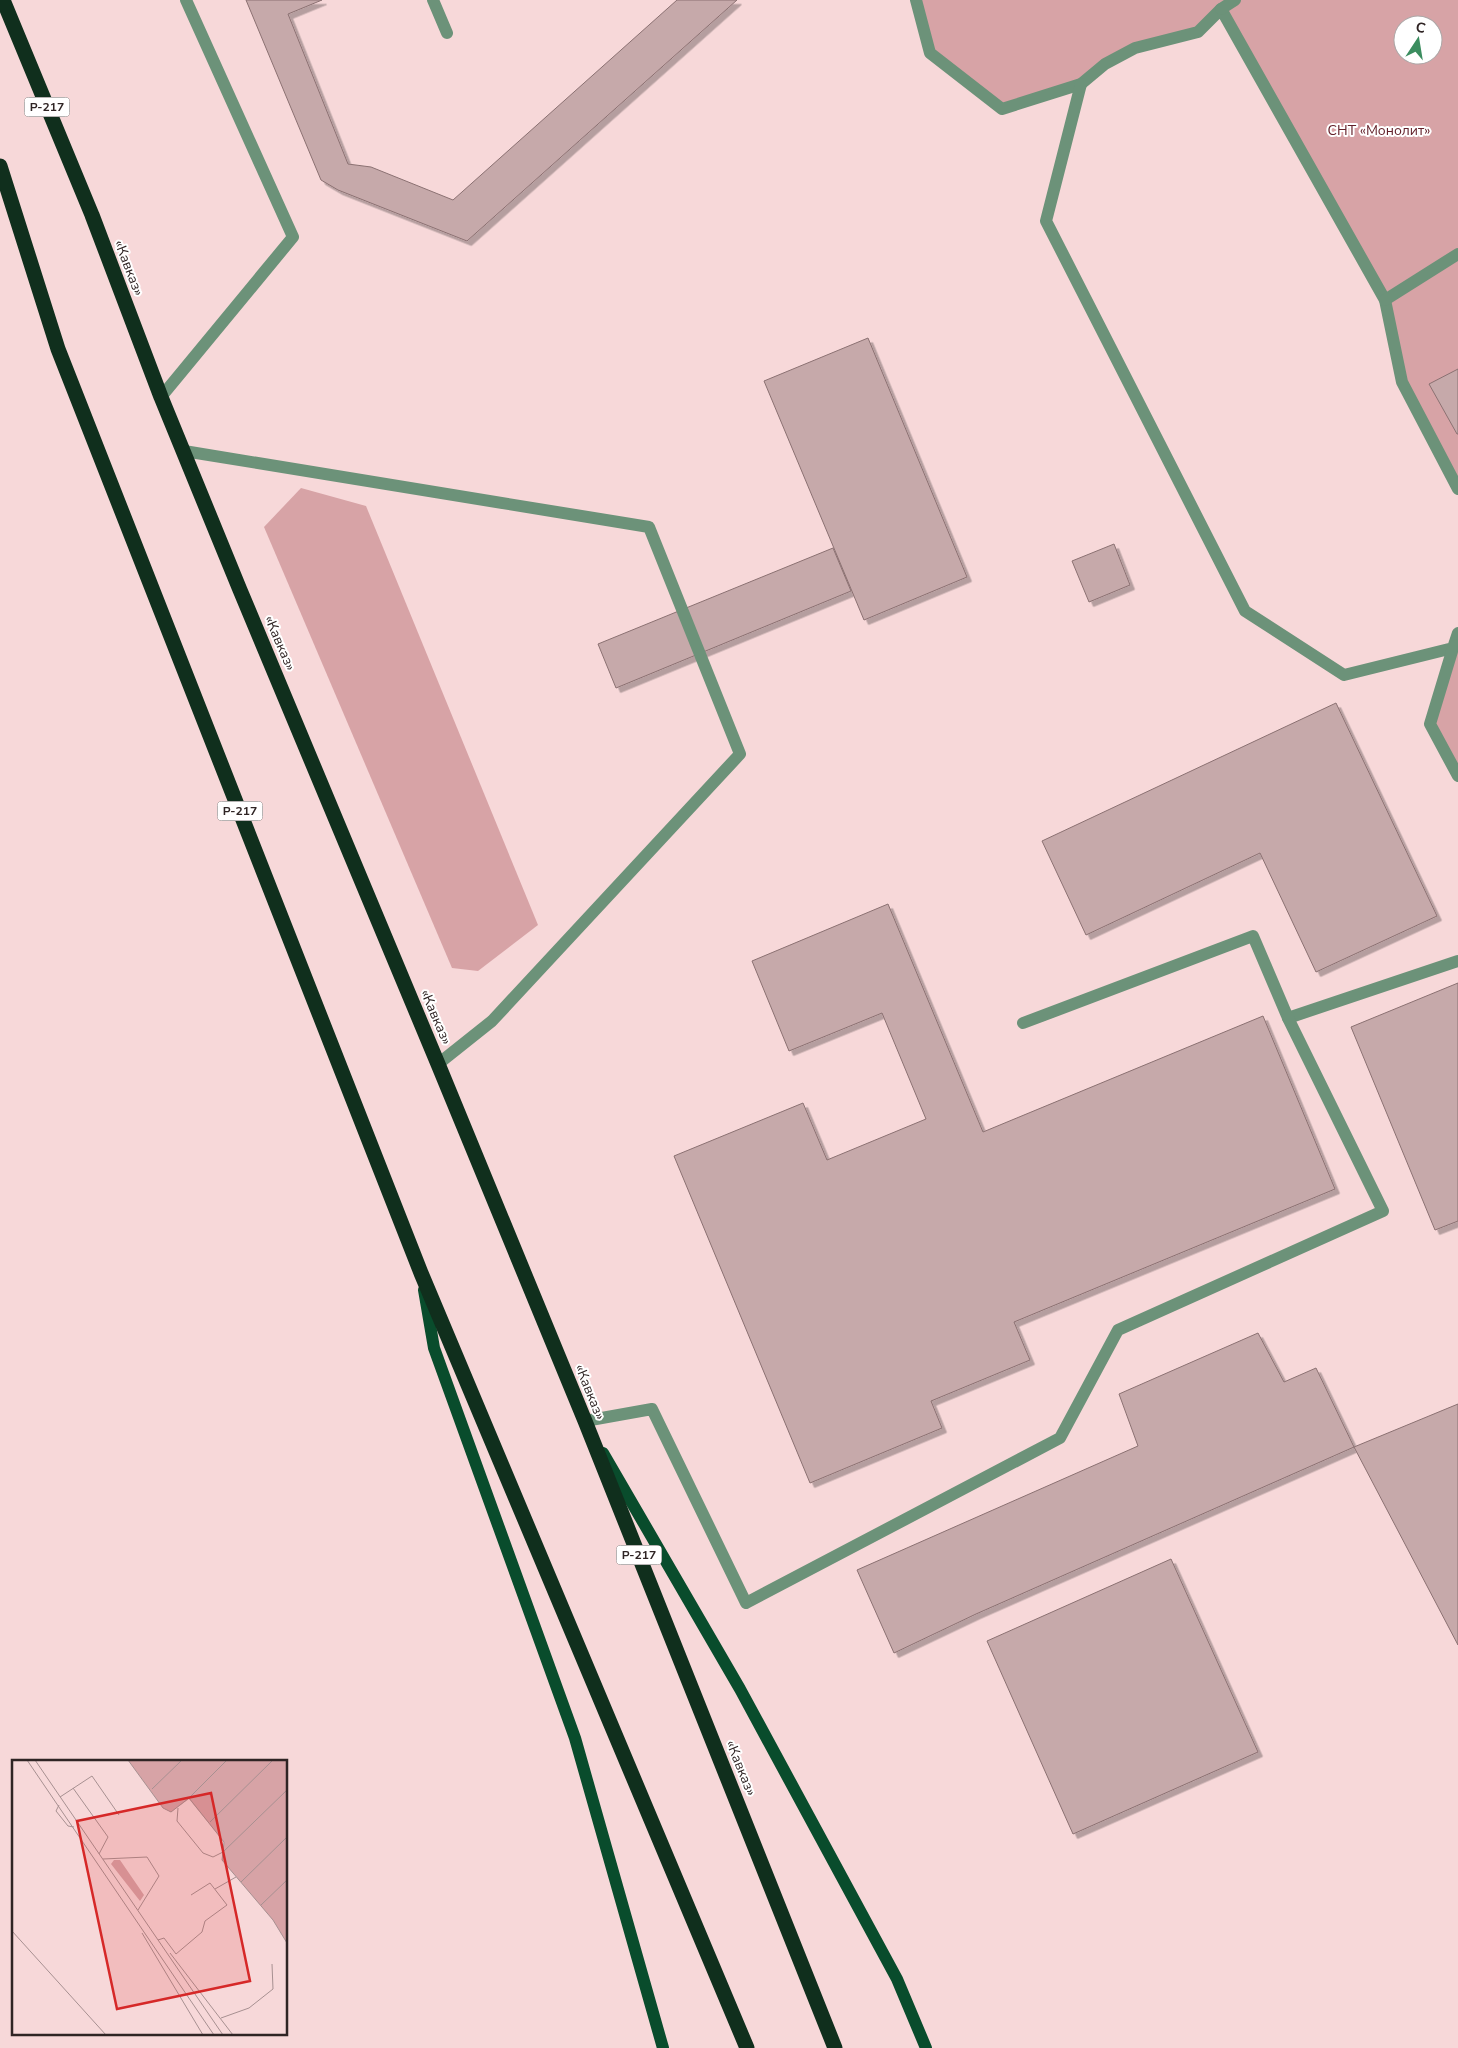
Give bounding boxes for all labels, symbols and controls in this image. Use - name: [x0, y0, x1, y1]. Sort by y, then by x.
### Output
- north arrow: [1393, 15, 1443, 65]
- text: С: [1414, 17, 1428, 38]
- road number: Р-217: [24, 98, 70, 116]
- park label: СНТ «Монолит»: [1328, 121, 1430, 140]
- street label: «Кавказ»: [110, 237, 148, 299]
- street label: «Кавказ»: [260, 612, 300, 674]
- road number: Р-217: [218, 801, 262, 820]
- street label: «Кавказ»: [416, 986, 456, 1048]
- street label: «Кавказ»: [570, 1361, 610, 1423]
- road number: Р-217: [616, 1546, 662, 1564]
- street label: «Кавказ»: [721, 1737, 761, 1799]
- inset map: [12, 1760, 288, 2036]

